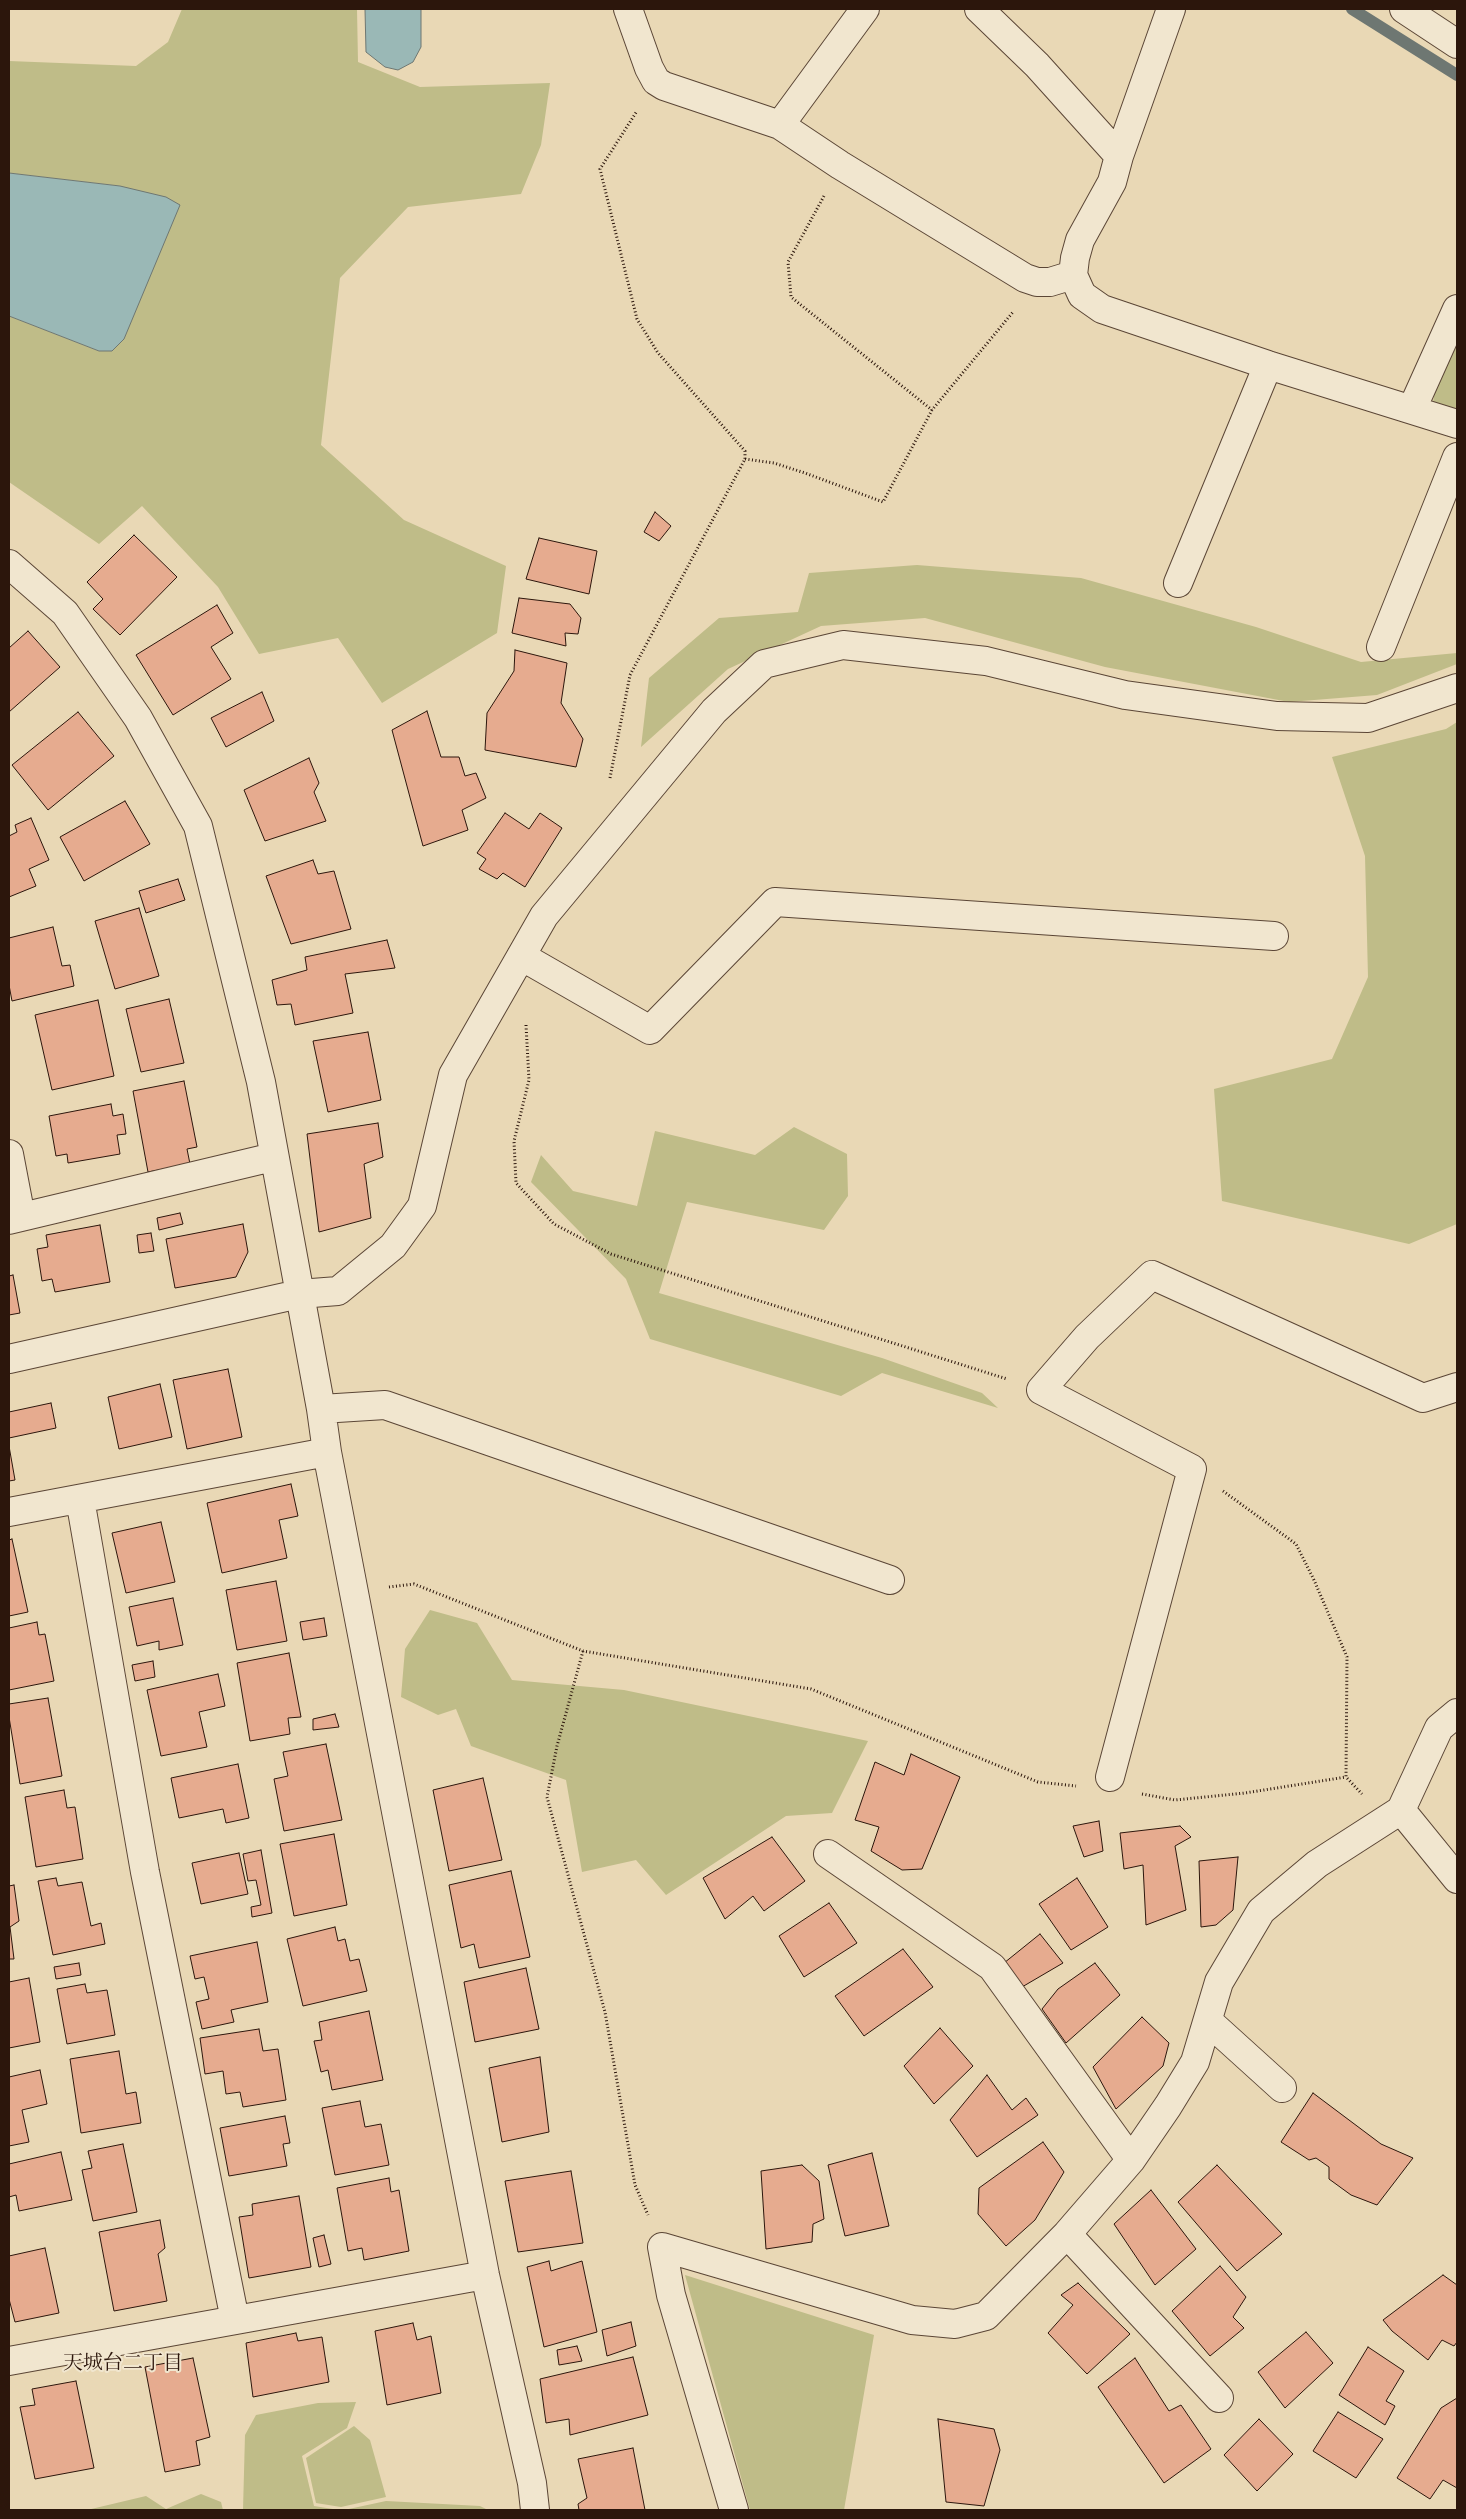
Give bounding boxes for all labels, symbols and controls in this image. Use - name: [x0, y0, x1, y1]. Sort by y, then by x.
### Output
- district label: 天城台二丁目: [63, 2353, 183, 2377]

